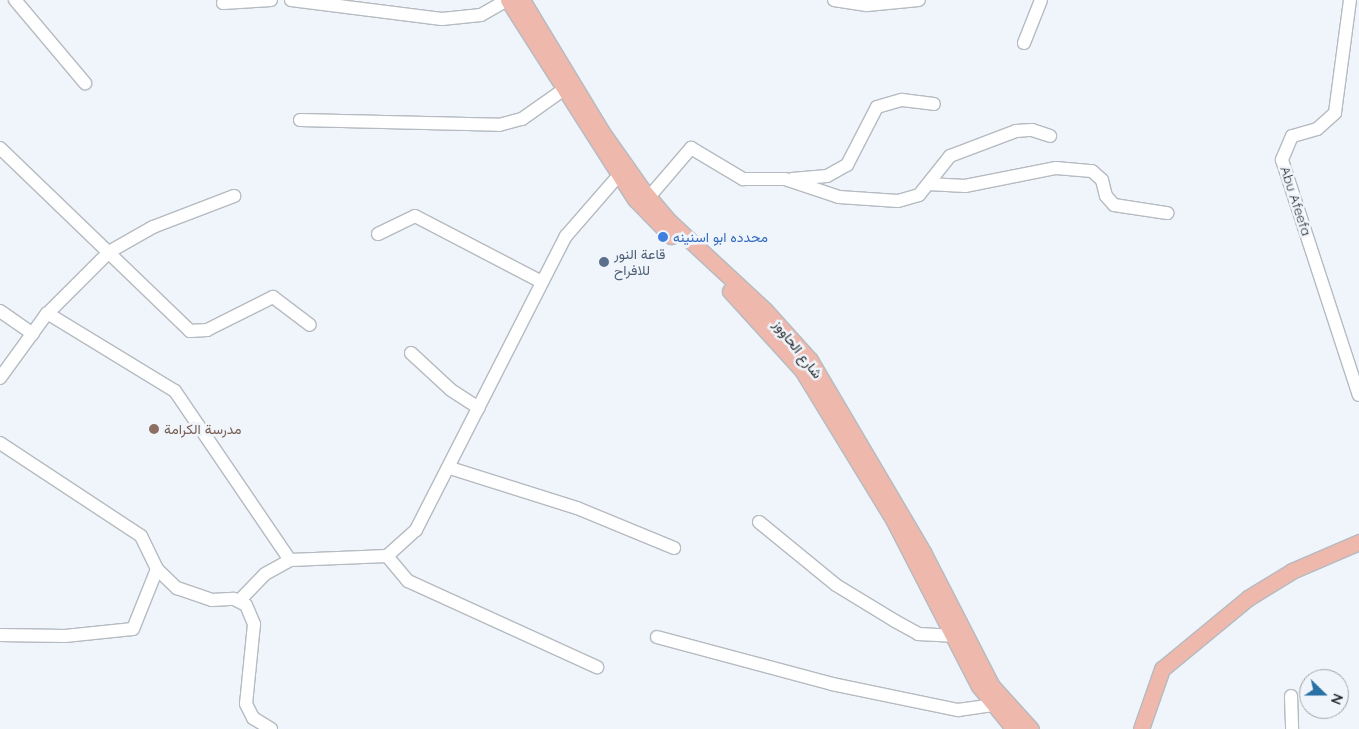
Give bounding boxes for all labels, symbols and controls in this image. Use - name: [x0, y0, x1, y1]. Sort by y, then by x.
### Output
- street label: Abu Afeefa: [1277, 164, 1315, 238]
- place label: محدده ابو اسنينه: [673, 229, 768, 245]
- marker: محدده ابو اسنينه: [657, 231, 669, 243]
- place label: قاعة النور للافراح: [614, 246, 665, 278]
- marker: قاعة النور للافراح: [598, 256, 610, 268]
- street label: شارع الحاووز: [770, 316, 826, 382]
- place label: مدرسة الكرامة: [164, 421, 242, 437]
- marker: مدرسة الكرامة: [148, 423, 160, 435]
- north arrow: [1299, 669, 1349, 719]
- text: N: [1327, 691, 1347, 707]

